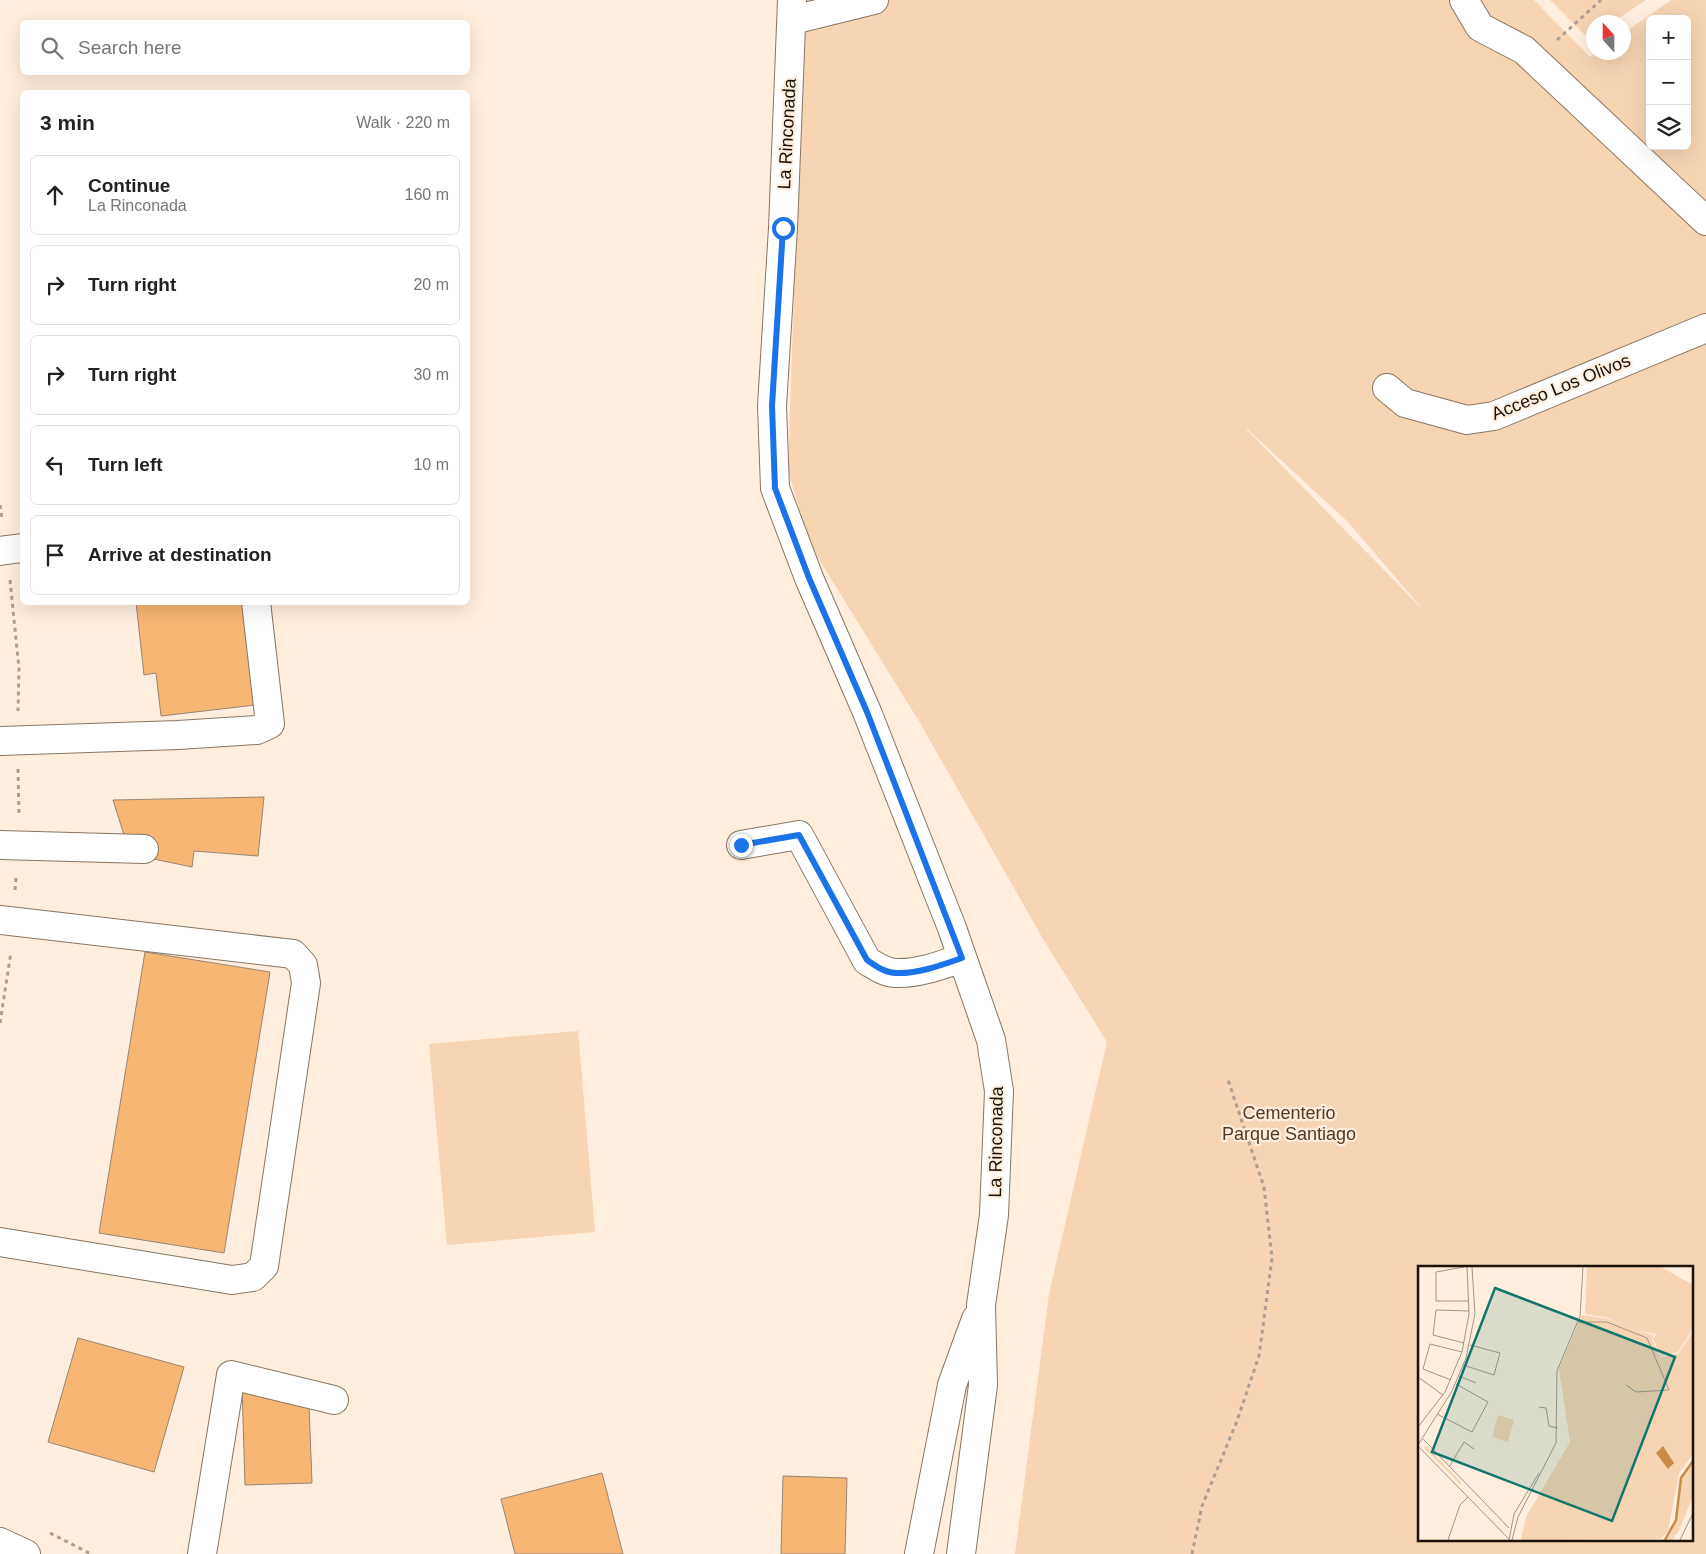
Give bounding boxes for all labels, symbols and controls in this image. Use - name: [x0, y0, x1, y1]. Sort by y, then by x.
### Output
- north arrow: [1586, 15, 1631, 60]
- map controls: [1646, 15, 1691, 150]
- button: +: [1646, 15, 1691, 60]
- search box: [20, 20, 470, 75]
- icon: search: [38, 34, 66, 62]
- text: Search here: [78, 37, 182, 58]
- button: −: [1646, 60, 1691, 105]
- street label: La Rinconada: [774, 77, 800, 190]
- button: layers: [1646, 105, 1691, 150]
- text: 3 min: [40, 111, 95, 134]
- text: Walk · 220 m: [356, 114, 450, 131]
- text: Continue: [88, 175, 170, 196]
- icon: ahead: [41, 181, 69, 209]
- text: 160 m: [405, 186, 449, 203]
- text: La Rinconada: [88, 197, 187, 214]
- route start: [772, 217, 795, 240]
- icon: right: [41, 271, 69, 299]
- text: Turn right: [88, 274, 176, 295]
- text: 20 m: [413, 276, 449, 293]
- street label: Acceso Los Olivos: [1489, 350, 1633, 424]
- icon: right: [41, 361, 69, 389]
- text: Turn right: [88, 364, 176, 385]
- text: 30 m: [413, 366, 449, 383]
- icon: left: [41, 451, 69, 479]
- text: Turn left: [88, 454, 163, 475]
- text: 10 m: [413, 456, 449, 473]
- icon: arrive: [41, 541, 69, 569]
- text: Arrive at destination: [88, 544, 272, 565]
- route end: [730, 834, 753, 857]
- street label: La Rinconada: [985, 1085, 1007, 1198]
- park label: Cementerio Parque Santiago: [1222, 1103, 1356, 1144]
- inset map: [1418, 1266, 1694, 1542]

